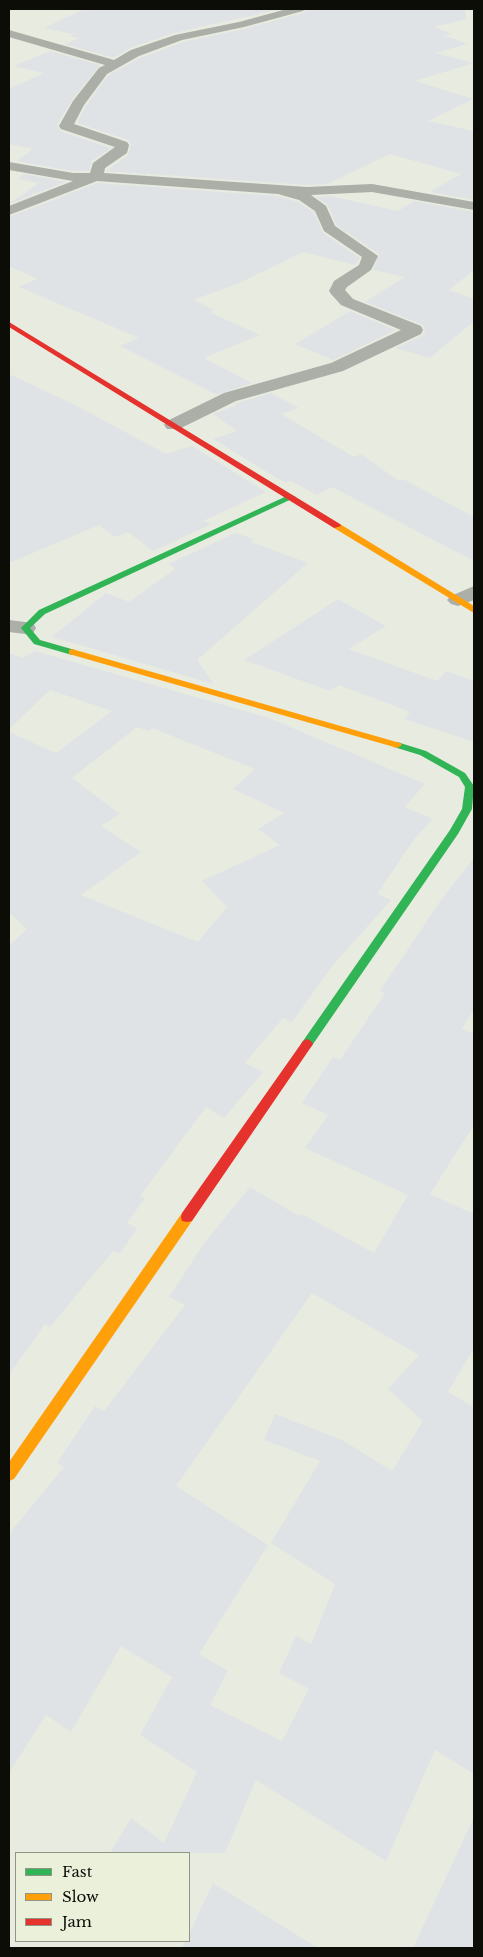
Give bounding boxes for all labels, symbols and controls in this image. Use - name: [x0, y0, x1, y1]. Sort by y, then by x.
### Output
- legend: [15, 1852, 190, 1942]
- text: Fast: [62, 1862, 92, 1881]
- text: Slow: [62, 1887, 99, 1906]
- text: Jam: [62, 1912, 92, 1931]

